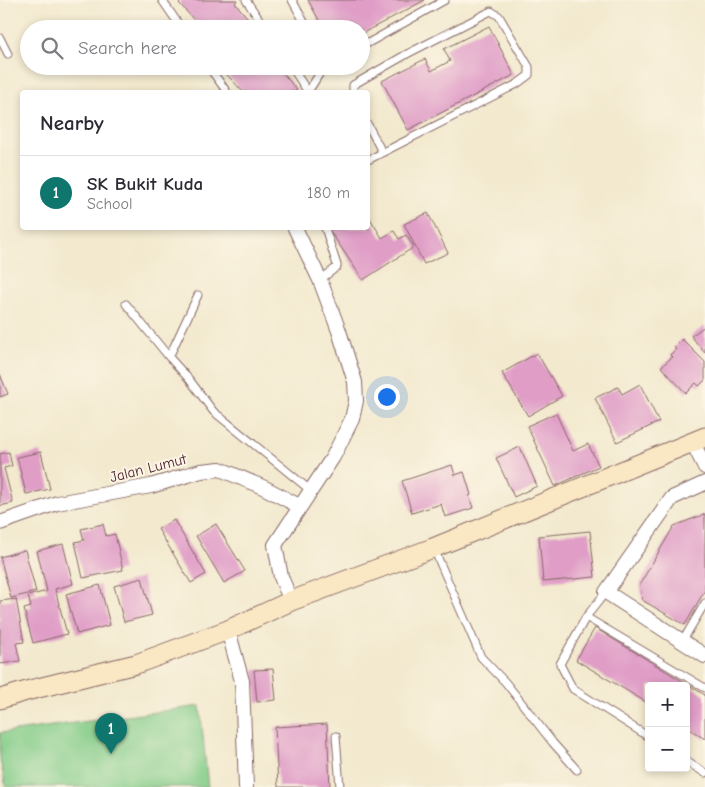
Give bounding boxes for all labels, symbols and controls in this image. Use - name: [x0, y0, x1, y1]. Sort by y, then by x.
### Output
- search box: [20, 20, 370, 75]
- icon: search: [38, 34, 66, 62]
- text: Search here: [78, 37, 177, 59]
- text: Nearby: [40, 111, 104, 135]
- text: SK Bukit Kuda: [87, 173, 203, 195]
- text: 1: [53, 184, 59, 202]
- text: 180 m: [307, 184, 350, 202]
- text: School: [87, 195, 133, 213]
- your location: [374, 384, 400, 410]
- street label: Jalan Lumut: [108, 450, 189, 486]
- map controls: [645, 682, 690, 772]
- button: +: [645, 682, 690, 727]
- pin: 1: [95, 713, 127, 754]
- button: −: [645, 727, 690, 772]

